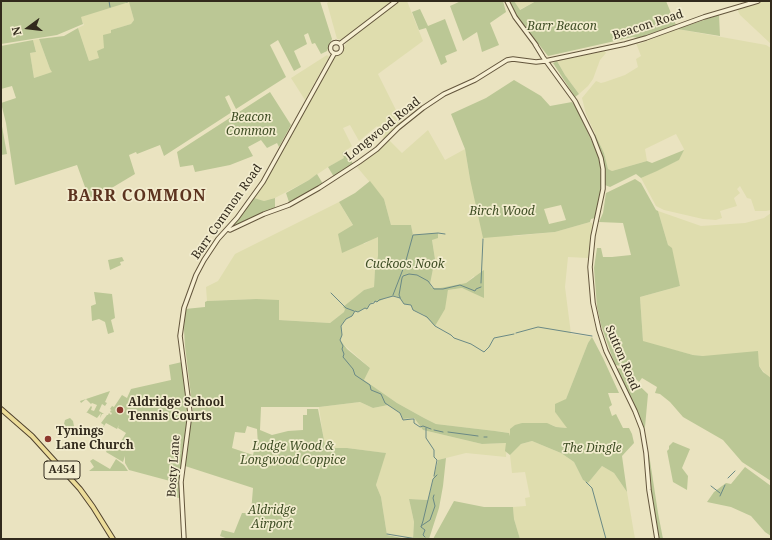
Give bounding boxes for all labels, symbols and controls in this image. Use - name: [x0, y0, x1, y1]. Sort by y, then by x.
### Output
- street label: Beacon Road: [611, 7, 685, 43]
- north arrow: [8, 8, 48, 48]
- park label: Barr Beacon: [527, 20, 597, 34]
- text: N: [8, 25, 24, 37]
- street label: Longwood Road: [343, 94, 423, 164]
- park label: Beacon Common: [226, 111, 276, 139]
- street label: Barr Common Road: [189, 162, 265, 262]
- district label: BARR COMMON: [67, 186, 207, 206]
- park label: Birch Wood: [469, 205, 535, 219]
- park label: Cuckoos Nook: [365, 258, 445, 272]
- street label: Sutton Road: [602, 323, 642, 393]
- place label: Aldridge School Tennis Courts: [128, 396, 224, 424]
- marker: Aldridge School Tennis Courts: [115, 405, 125, 415]
- place label: Tynings Lane Church: [56, 425, 134, 453]
- marker: Tynings Lane Church: [43, 434, 53, 444]
- street label: Bosty Lane: [165, 434, 183, 498]
- park label: Lodge Wood & Longwood Coppice: [240, 440, 346, 468]
- park label: The Dingle: [562, 442, 622, 456]
- road number: A454: [44, 461, 80, 479]
- park label: Aldridge Airport: [248, 504, 296, 532]

